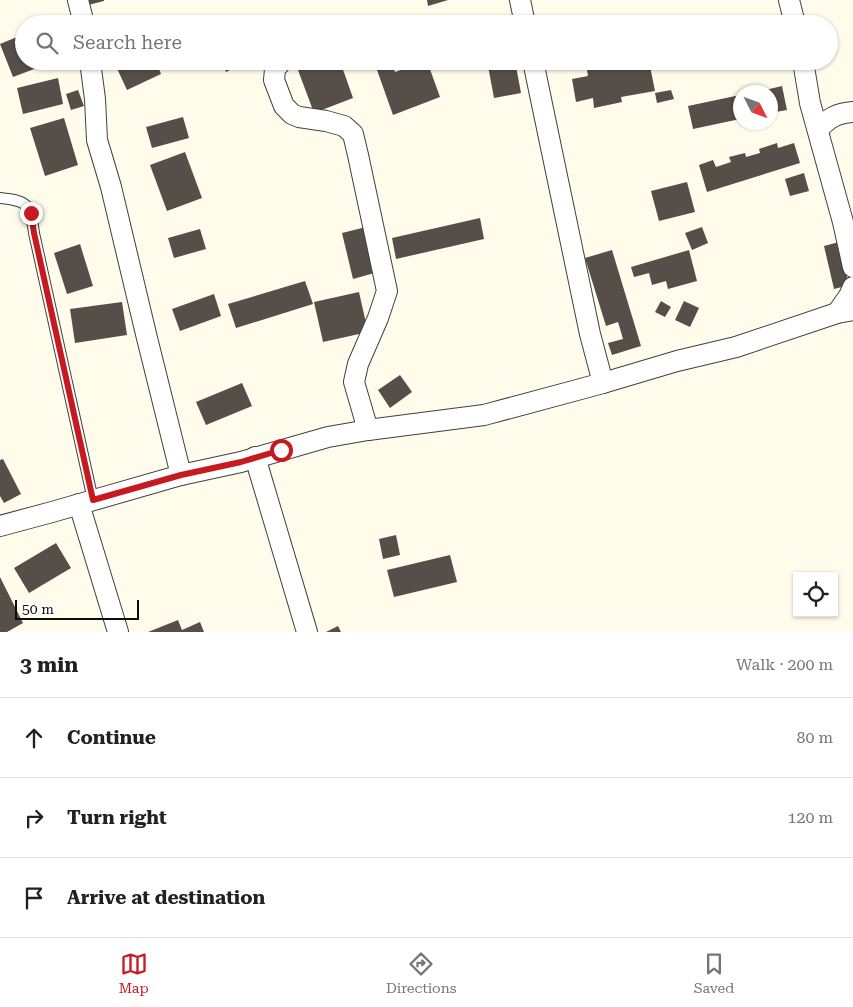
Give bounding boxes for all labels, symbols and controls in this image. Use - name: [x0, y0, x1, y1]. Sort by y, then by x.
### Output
- search box: [15, 15, 838, 70]
- icon: search: [33, 29, 61, 57]
- text: Search here: [73, 31, 182, 54]
- north arrow: [733, 85, 778, 130]
- route end: [20, 202, 43, 225]
- route start: [270, 439, 293, 462]
- map controls: [793, 572, 838, 617]
- button: locate: [793, 572, 838, 617]
- scale bar: [15, 597, 139, 620]
- text: 50 m: [22, 601, 54, 617]
- text: 3 min: [20, 653, 78, 677]
- text: Walk · 200 m: [736, 655, 833, 674]
- icon: ahead: [20, 724, 48, 752]
- text: Continue: [67, 726, 156, 749]
- text: 80 m: [796, 728, 833, 747]
- icon: right: [20, 804, 48, 832]
- text: Turn right: [67, 806, 167, 829]
- text: 120 m: [787, 808, 833, 827]
- icon: arrive: [20, 884, 48, 912]
- text: Arrive at destination: [67, 886, 265, 909]
- tab: Map: [119, 950, 149, 996]
- tab: Directions: [386, 950, 456, 996]
- tab: Saved: [694, 950, 734, 996]

